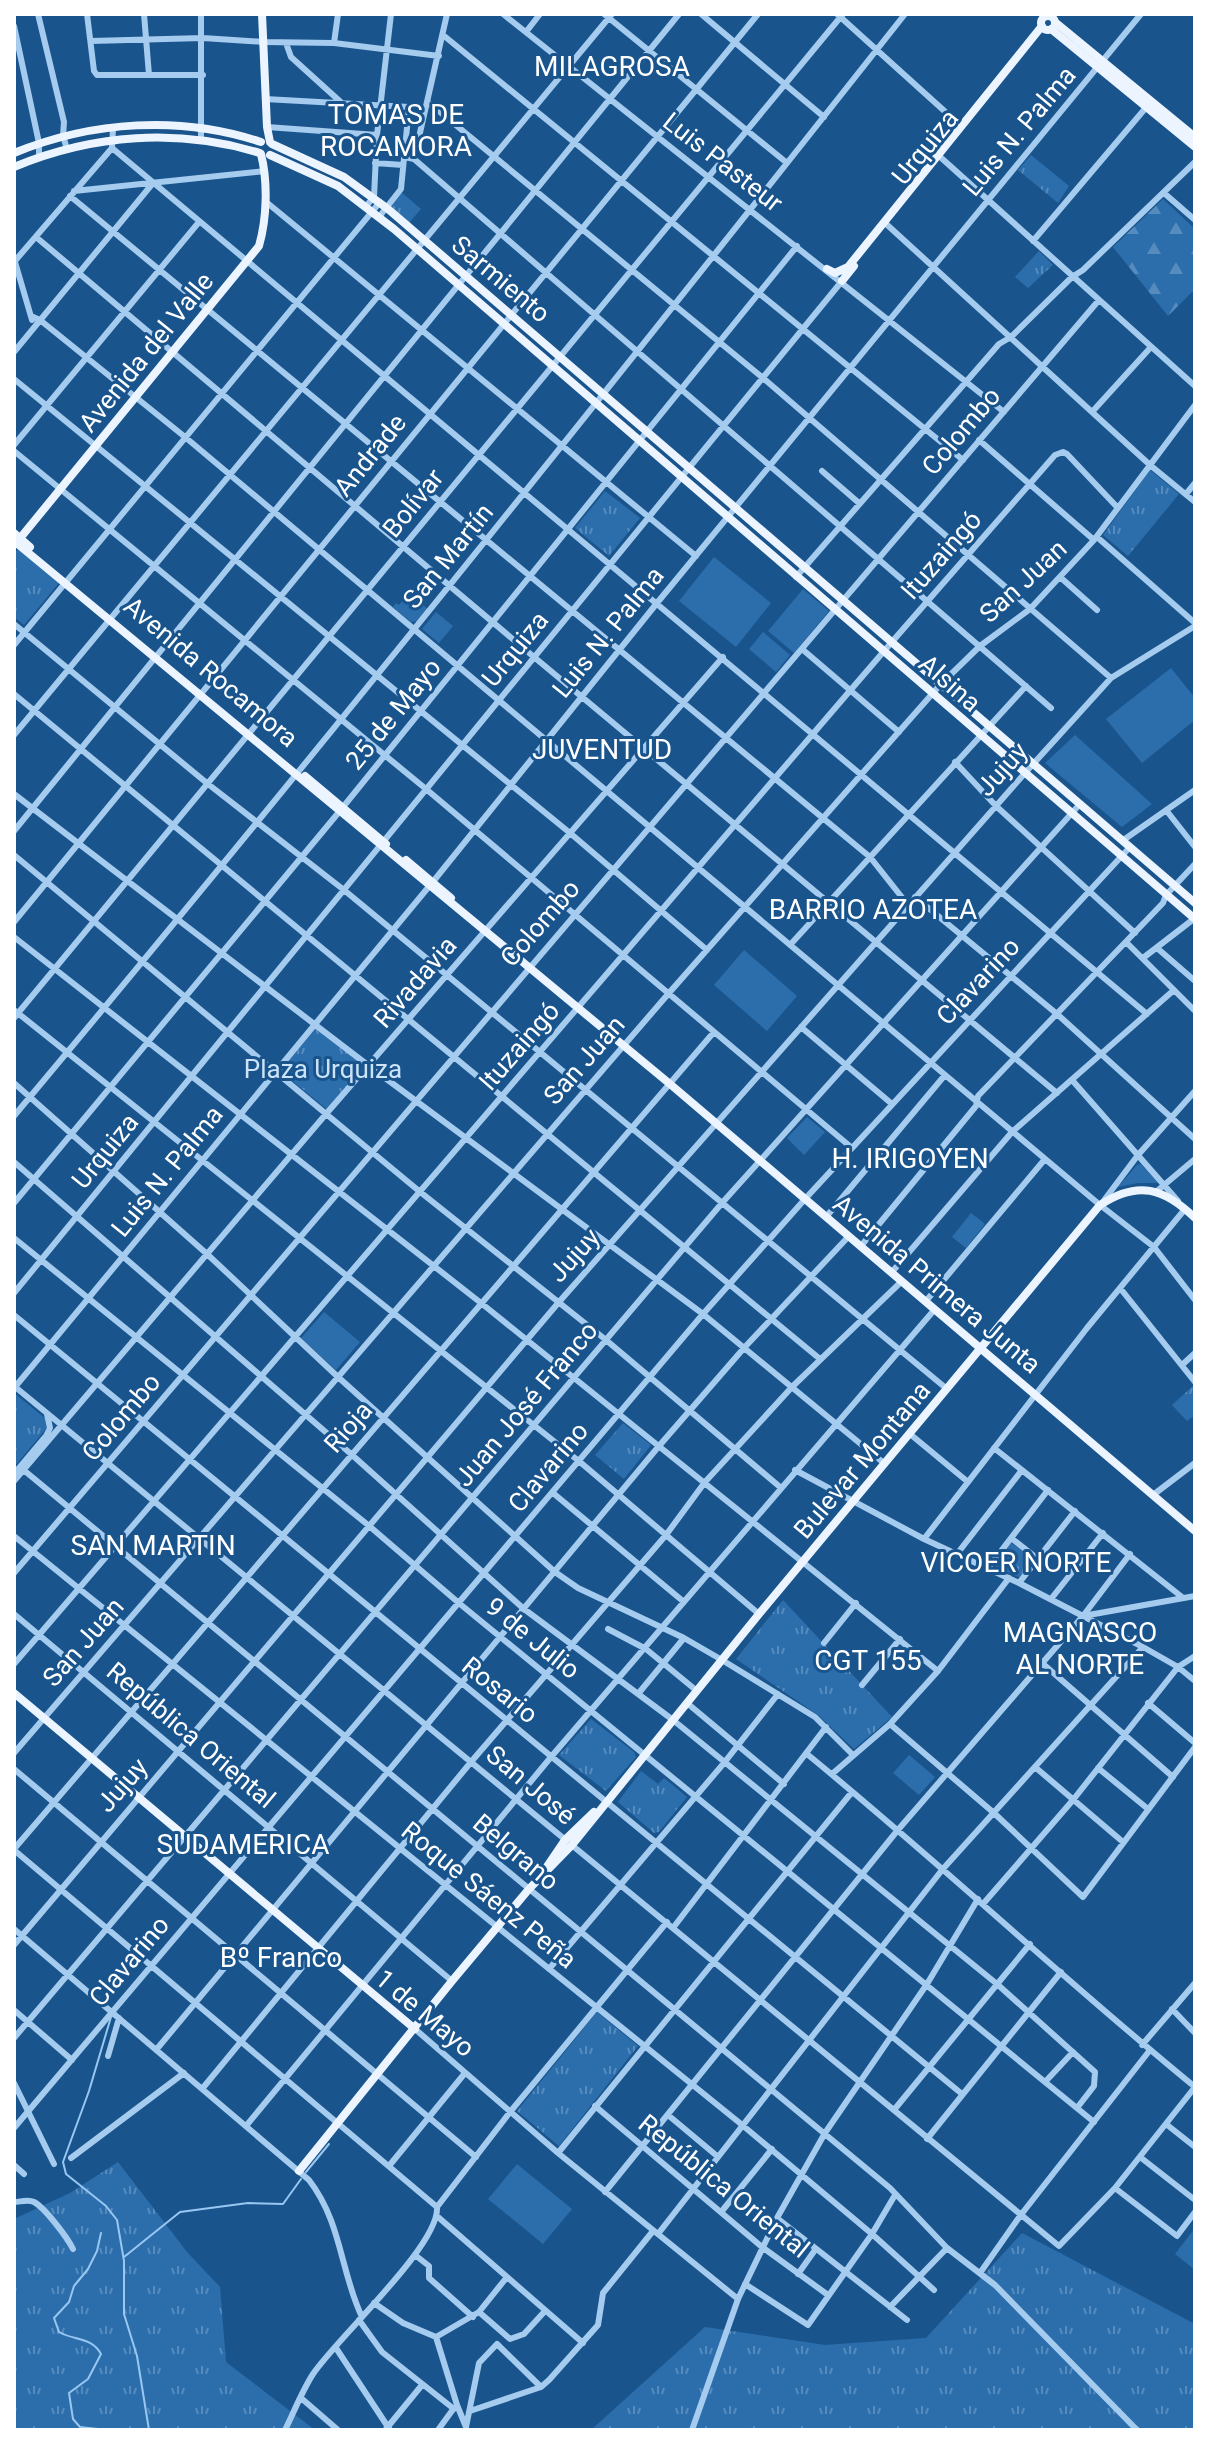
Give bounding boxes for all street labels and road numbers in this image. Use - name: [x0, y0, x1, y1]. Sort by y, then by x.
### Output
- street label: Luis N. Palma: [956, 60, 1082, 202]
- street label: Urquiza: [886, 103, 964, 191]
- street label: Luis Pasteur: [657, 106, 789, 218]
- street label: Sarmiento: [446, 229, 556, 329]
- street label: Avenida del Valle: [73, 266, 219, 438]
- street label: Colombo: [916, 381, 1006, 481]
- street label: Andrade: [328, 408, 412, 502]
- street label: Bolívar: [376, 463, 450, 543]
- street label: San Martín: [397, 498, 499, 614]
- street label: Ituzaingó: [895, 505, 987, 605]
- street label: San Juan: [973, 533, 1073, 629]
- street label: Luis N. Palma: [546, 561, 670, 703]
- street label: Avenida Rocamora: [118, 591, 304, 753]
- street label: Urquiza: [476, 605, 554, 693]
- street label: Alsina: [913, 648, 987, 718]
- street label: 25 de Mayo: [339, 652, 447, 776]
- street label: Jujuy: [970, 736, 1034, 802]
- street label: Colombo: [494, 873, 586, 973]
- street label: Rivadavia: [367, 930, 463, 1034]
- street label: Clavarino: [930, 931, 1026, 1031]
- street label: Ituzaingó: [473, 996, 565, 1096]
- street label: San Juan: [537, 1010, 631, 1110]
- street label: Luis N. Palma: [105, 1100, 229, 1242]
- street label: Urquiza: [66, 1107, 144, 1195]
- street label: Avenida Primera Junta: [827, 1189, 1047, 1379]
- street label: Jujuy: [542, 1222, 606, 1288]
- street label: Juan José Franco: [448, 1316, 604, 1492]
- street label: Colombo: [76, 1367, 166, 1467]
- street label: Bulevar Montana: [788, 1376, 936, 1544]
- street label: Rioja: [318, 1395, 378, 1459]
- street label: Clavarino: [502, 1416, 594, 1518]
- street label: 9 de Julio: [480, 1591, 586, 1685]
- street label: San Juan: [36, 1592, 130, 1692]
- street label: Rosario: [456, 1651, 544, 1729]
- street label: República Oriental: [101, 1656, 281, 1814]
- street label: San José: [480, 1739, 582, 1831]
- street label: Jujuy: [90, 1752, 154, 1818]
- street label: Belgrano: [467, 1808, 565, 1896]
- street label: Roque Sáenz Peña: [396, 1815, 582, 1975]
- street label: Clavarino: [83, 1910, 175, 2012]
- street label: 1 de Mayo: [370, 1963, 480, 2063]
- street label: República Oriental: [633, 2108, 815, 2264]

